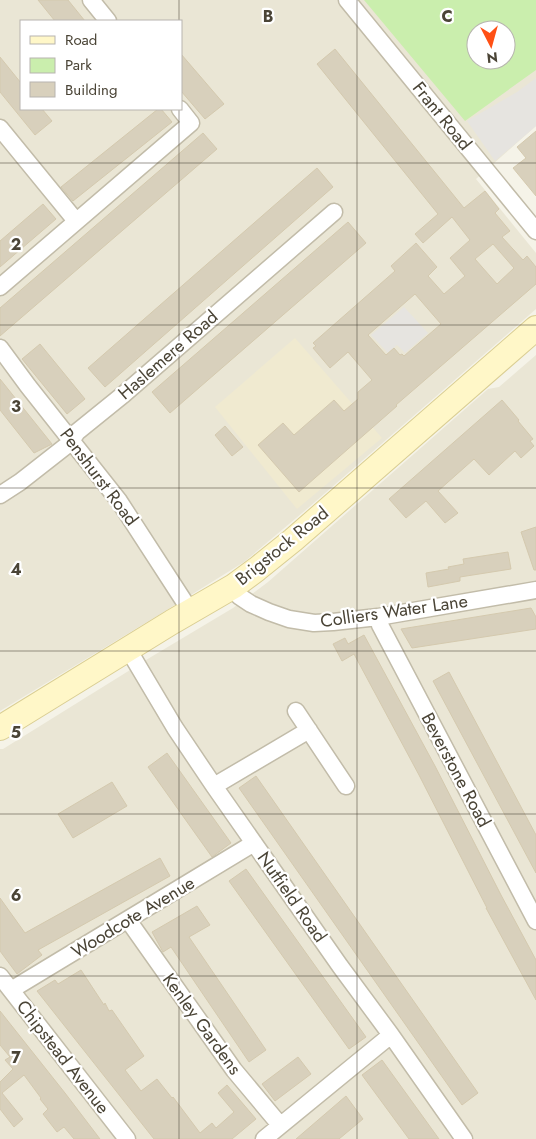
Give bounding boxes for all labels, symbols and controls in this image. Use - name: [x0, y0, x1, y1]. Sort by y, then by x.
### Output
- text: B: [263, 5, 273, 28]
- text: C: [441, 5, 453, 28]
- legend: [20, 20, 182, 110]
- north arrow: [466, 20, 516, 70]
- text: Road: [65, 29, 97, 51]
- text: N: [486, 47, 499, 68]
- text: Park: [65, 54, 92, 76]
- street label: Frant Road: [406, 76, 478, 156]
- text: Building: [65, 79, 117, 101]
- text: 2: [11, 233, 21, 256]
- street label: Haslemere Road: [112, 304, 224, 406]
- text: 3: [11, 395, 21, 418]
- street label: Penshurst Road: [54, 423, 144, 531]
- street label: Brigstock Road: [230, 500, 334, 592]
- text: 4: [10, 558, 22, 581]
- street label: Colliers Water Lane: [319, 588, 469, 634]
- street label: Beverstone Road: [415, 708, 497, 832]
- text: 5: [11, 721, 21, 744]
- street label: Nutfield Road: [251, 846, 333, 948]
- street label: Woodcote Avenue: [66, 870, 200, 964]
- text: 6: [11, 884, 21, 907]
- street label: Kenley Gardens: [156, 968, 248, 1080]
- street label: Chipstead Avenue: [10, 995, 116, 1119]
- text: 7: [11, 1046, 21, 1069]

